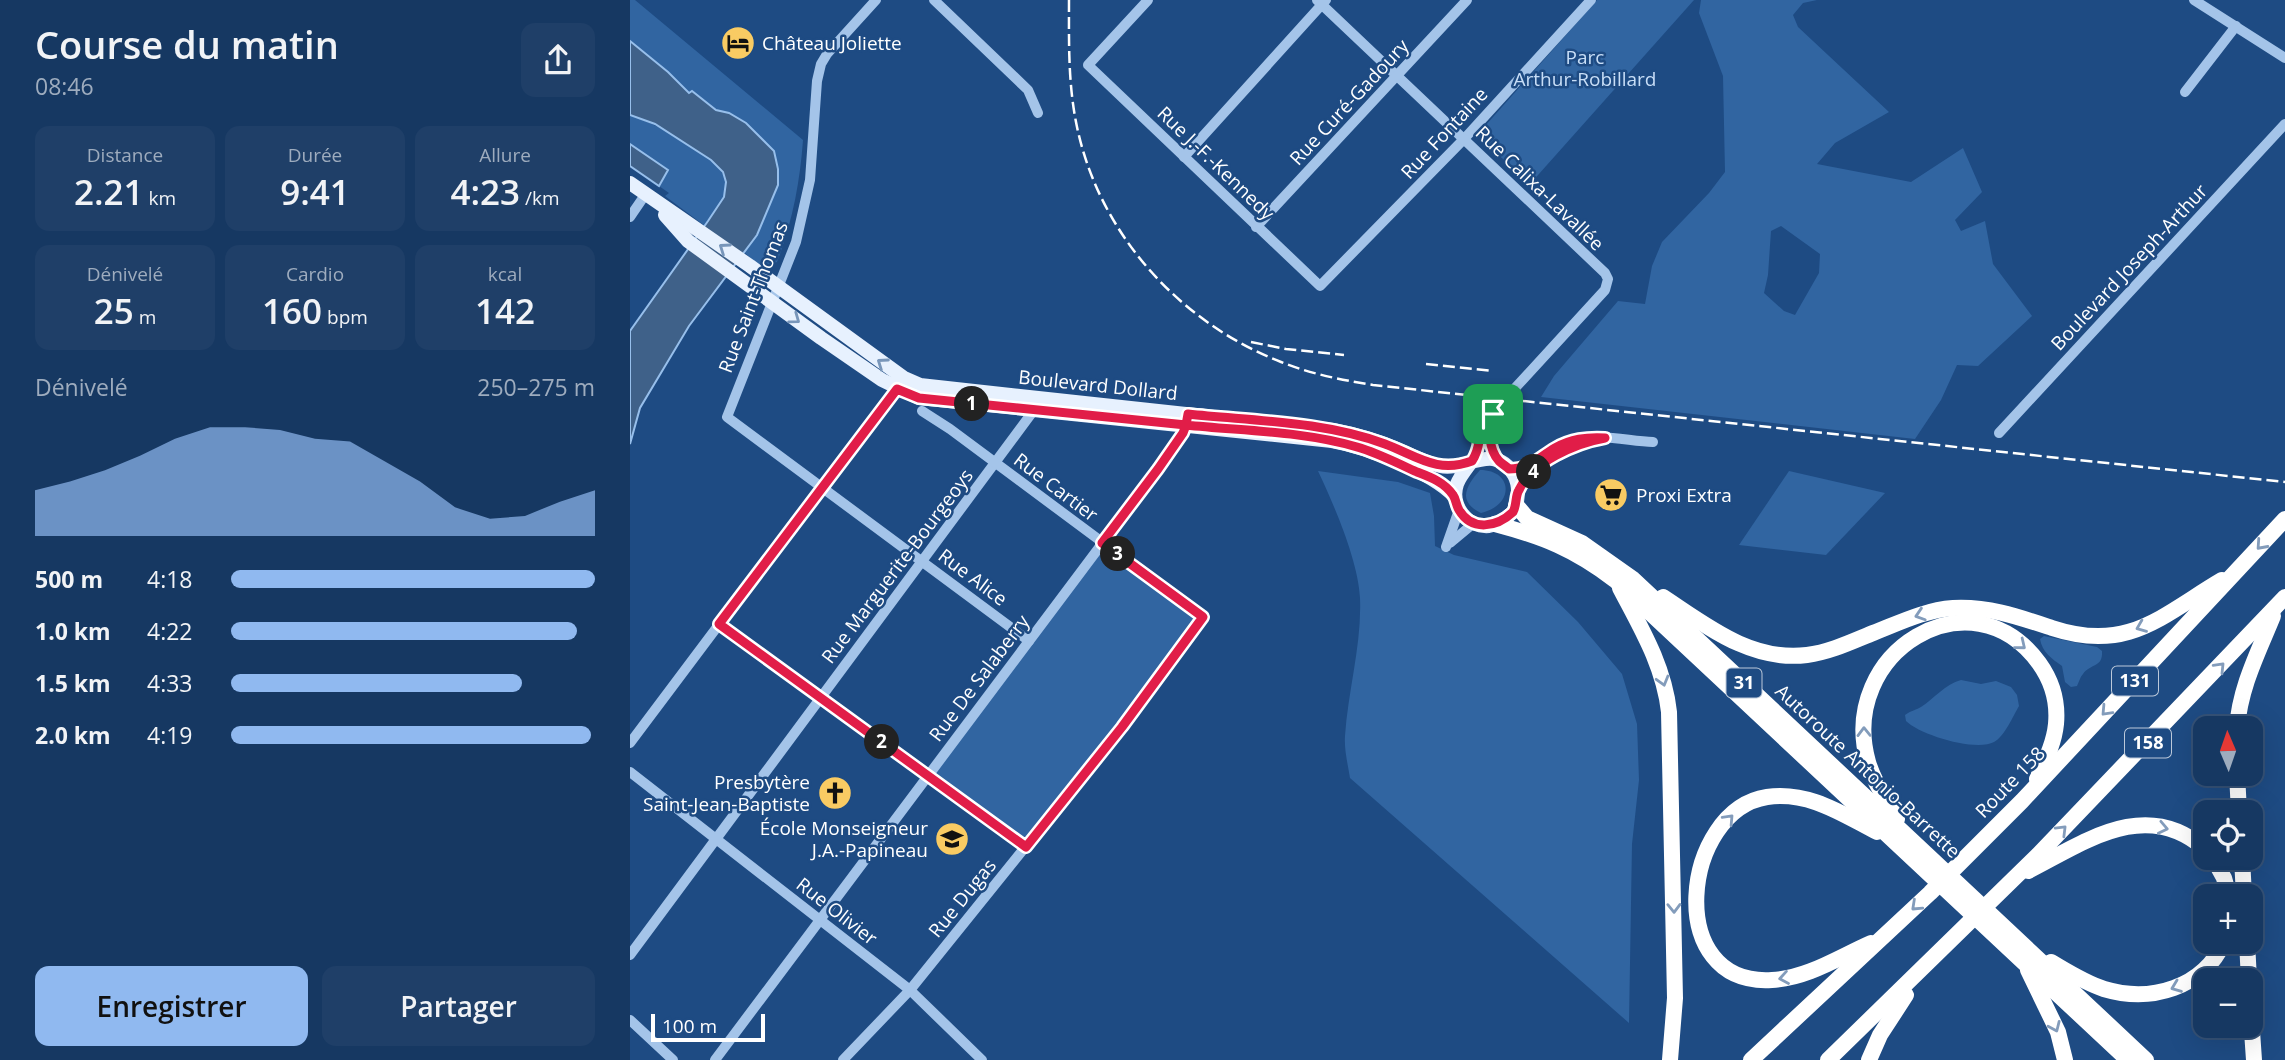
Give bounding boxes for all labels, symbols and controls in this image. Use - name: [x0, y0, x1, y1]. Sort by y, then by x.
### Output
- text: Course du matin: [35, 18, 339, 70]
- button: share: [521, 23, 595, 97]
- hotel icon: Château Joliette: [719, 24, 757, 62]
- place label: Château Joliette: [762, 30, 902, 56]
- street label: Rue Curé-Gadoury: [1284, 33, 1415, 171]
- park label: Parc Arthur-Robillard: [1514, 44, 1656, 92]
- text: 08:46: [35, 70, 94, 102]
- street label: Rue Fontaine: [1395, 82, 1493, 184]
- street label: Rue J.-F.-Kennedy: [1152, 100, 1281, 226]
- street label: Rue Calixa-Lavallée: [1470, 120, 1610, 256]
- text: Distance: [87, 142, 163, 168]
- text: Durée: [288, 142, 342, 168]
- text: Allure: [479, 142, 531, 168]
- text: 2.21: [74, 168, 144, 215]
- text: 9:41: [280, 168, 350, 215]
- text: 4:23: [450, 168, 520, 215]
- street label: Boulevard Joseph-Arthur: [2045, 178, 2213, 356]
- text: km: [144, 185, 176, 211]
- text: /km: [520, 185, 560, 211]
- street label: Rue Saint-Thomas: [712, 218, 794, 376]
- one-way arrow: [719, 244, 732, 256]
- text: Dénivelé: [87, 261, 163, 287]
- text: Cardio: [286, 261, 344, 287]
- text: kcal: [488, 261, 522, 287]
- text: 25: [94, 287, 134, 334]
- text: 160: [262, 287, 322, 334]
- text: 142: [475, 287, 535, 334]
- text: m: [134, 304, 156, 330]
- text: bpm: [322, 304, 368, 330]
- one-way arrow: [787, 311, 800, 323]
- one-way arrow: [877, 358, 890, 371]
- street label: Boulevard Dollard: [1017, 364, 1179, 406]
- text: Dénivelé: [35, 371, 128, 403]
- text: 250–275 m: [477, 371, 595, 403]
- pin: [1463, 384, 1523, 444]
- pin: 1: [954, 386, 990, 422]
- text: 1: [966, 390, 977, 416]
- icon: arrive: [1474, 395, 1512, 433]
- street label: Rue Cartier: [1009, 447, 1104, 527]
- pin: 4: [1516, 454, 1552, 490]
- text: 4: [1528, 458, 1539, 484]
- street label: Rue Marguerite-Bourgeoys: [815, 463, 979, 669]
- supermarket icon: Proxi Extra: [1592, 476, 1630, 514]
- place label: Proxi Extra: [1636, 482, 1732, 508]
- pin: 3: [1100, 536, 1135, 572]
- one-way arrow: [2256, 537, 2269, 550]
- text: 3: [1112, 540, 1123, 566]
- street label: Rue Alice: [933, 542, 1013, 612]
- text: 500 m: [35, 563, 103, 595]
- text: 4:18: [147, 563, 193, 595]
- one-way arrow: [1914, 607, 1926, 622]
- street label: Rue De Salaberry: [923, 609, 1035, 747]
- text: 1.0 km: [35, 615, 111, 647]
- text: 4:22: [147, 615, 193, 647]
- one-way arrow: [2136, 619, 2148, 633]
- one-way arrow: [2014, 637, 2026, 650]
- one-way arrow: [2212, 662, 2225, 675]
- road number: 131: [2112, 666, 2158, 696]
- text: 1.5 km: [35, 667, 111, 699]
- text: 4:33: [147, 667, 193, 699]
- road number: 31: [1726, 668, 1762, 698]
- one-way arrow: [1655, 675, 1669, 687]
- street label: Autoroute Antonio-Barrette: [1770, 678, 1966, 864]
- one-way arrow: [2102, 703, 2115, 716]
- north arrow: [2193, 716, 2263, 786]
- map controls: [2193, 716, 2263, 1038]
- text: 2.0 km: [35, 719, 111, 751]
- text: 4:19: [147, 719, 193, 751]
- pin: 2: [864, 724, 900, 760]
- one-way arrow: [1857, 726, 1872, 737]
- text: 2: [876, 728, 887, 754]
- road number: 158: [2125, 728, 2171, 758]
- street label: Route 158: [1969, 741, 2051, 823]
- place label: Presbytère Saint-Jean-Baptiste: [643, 769, 810, 817]
- church icon: Presbytère Saint-Jean-Baptiste: [816, 774, 854, 812]
- button: locate: [2193, 800, 2263, 870]
- one-way arrow: [1720, 814, 1733, 827]
- place label: École Monseigneur J.A.-Papineau: [760, 815, 928, 863]
- school or university icon: École Monseigneur J.A.-Papineau: [933, 820, 971, 858]
- one-way arrow: [2157, 820, 2169, 834]
- one-way arrow: [2054, 826, 2067, 839]
- street label: Rue Dugas: [922, 853, 1002, 943]
- street label: Rue Olivier: [791, 871, 883, 951]
- button: +: [2193, 884, 2263, 954]
- one-way arrow: [1911, 898, 1924, 911]
- one-way arrow: [1666, 903, 1681, 914]
- button: Enregistrer: [35, 966, 308, 1046]
- button: Partager: [322, 966, 595, 1046]
- button: −: [2193, 968, 2263, 1038]
- one-way arrow: [1778, 970, 1789, 985]
- one-way arrow: [2171, 979, 2183, 993]
- scale bar: [651, 1011, 765, 1043]
- text: 100 m: [662, 1013, 717, 1039]
- one-way arrow: [2047, 1019, 2061, 1032]

